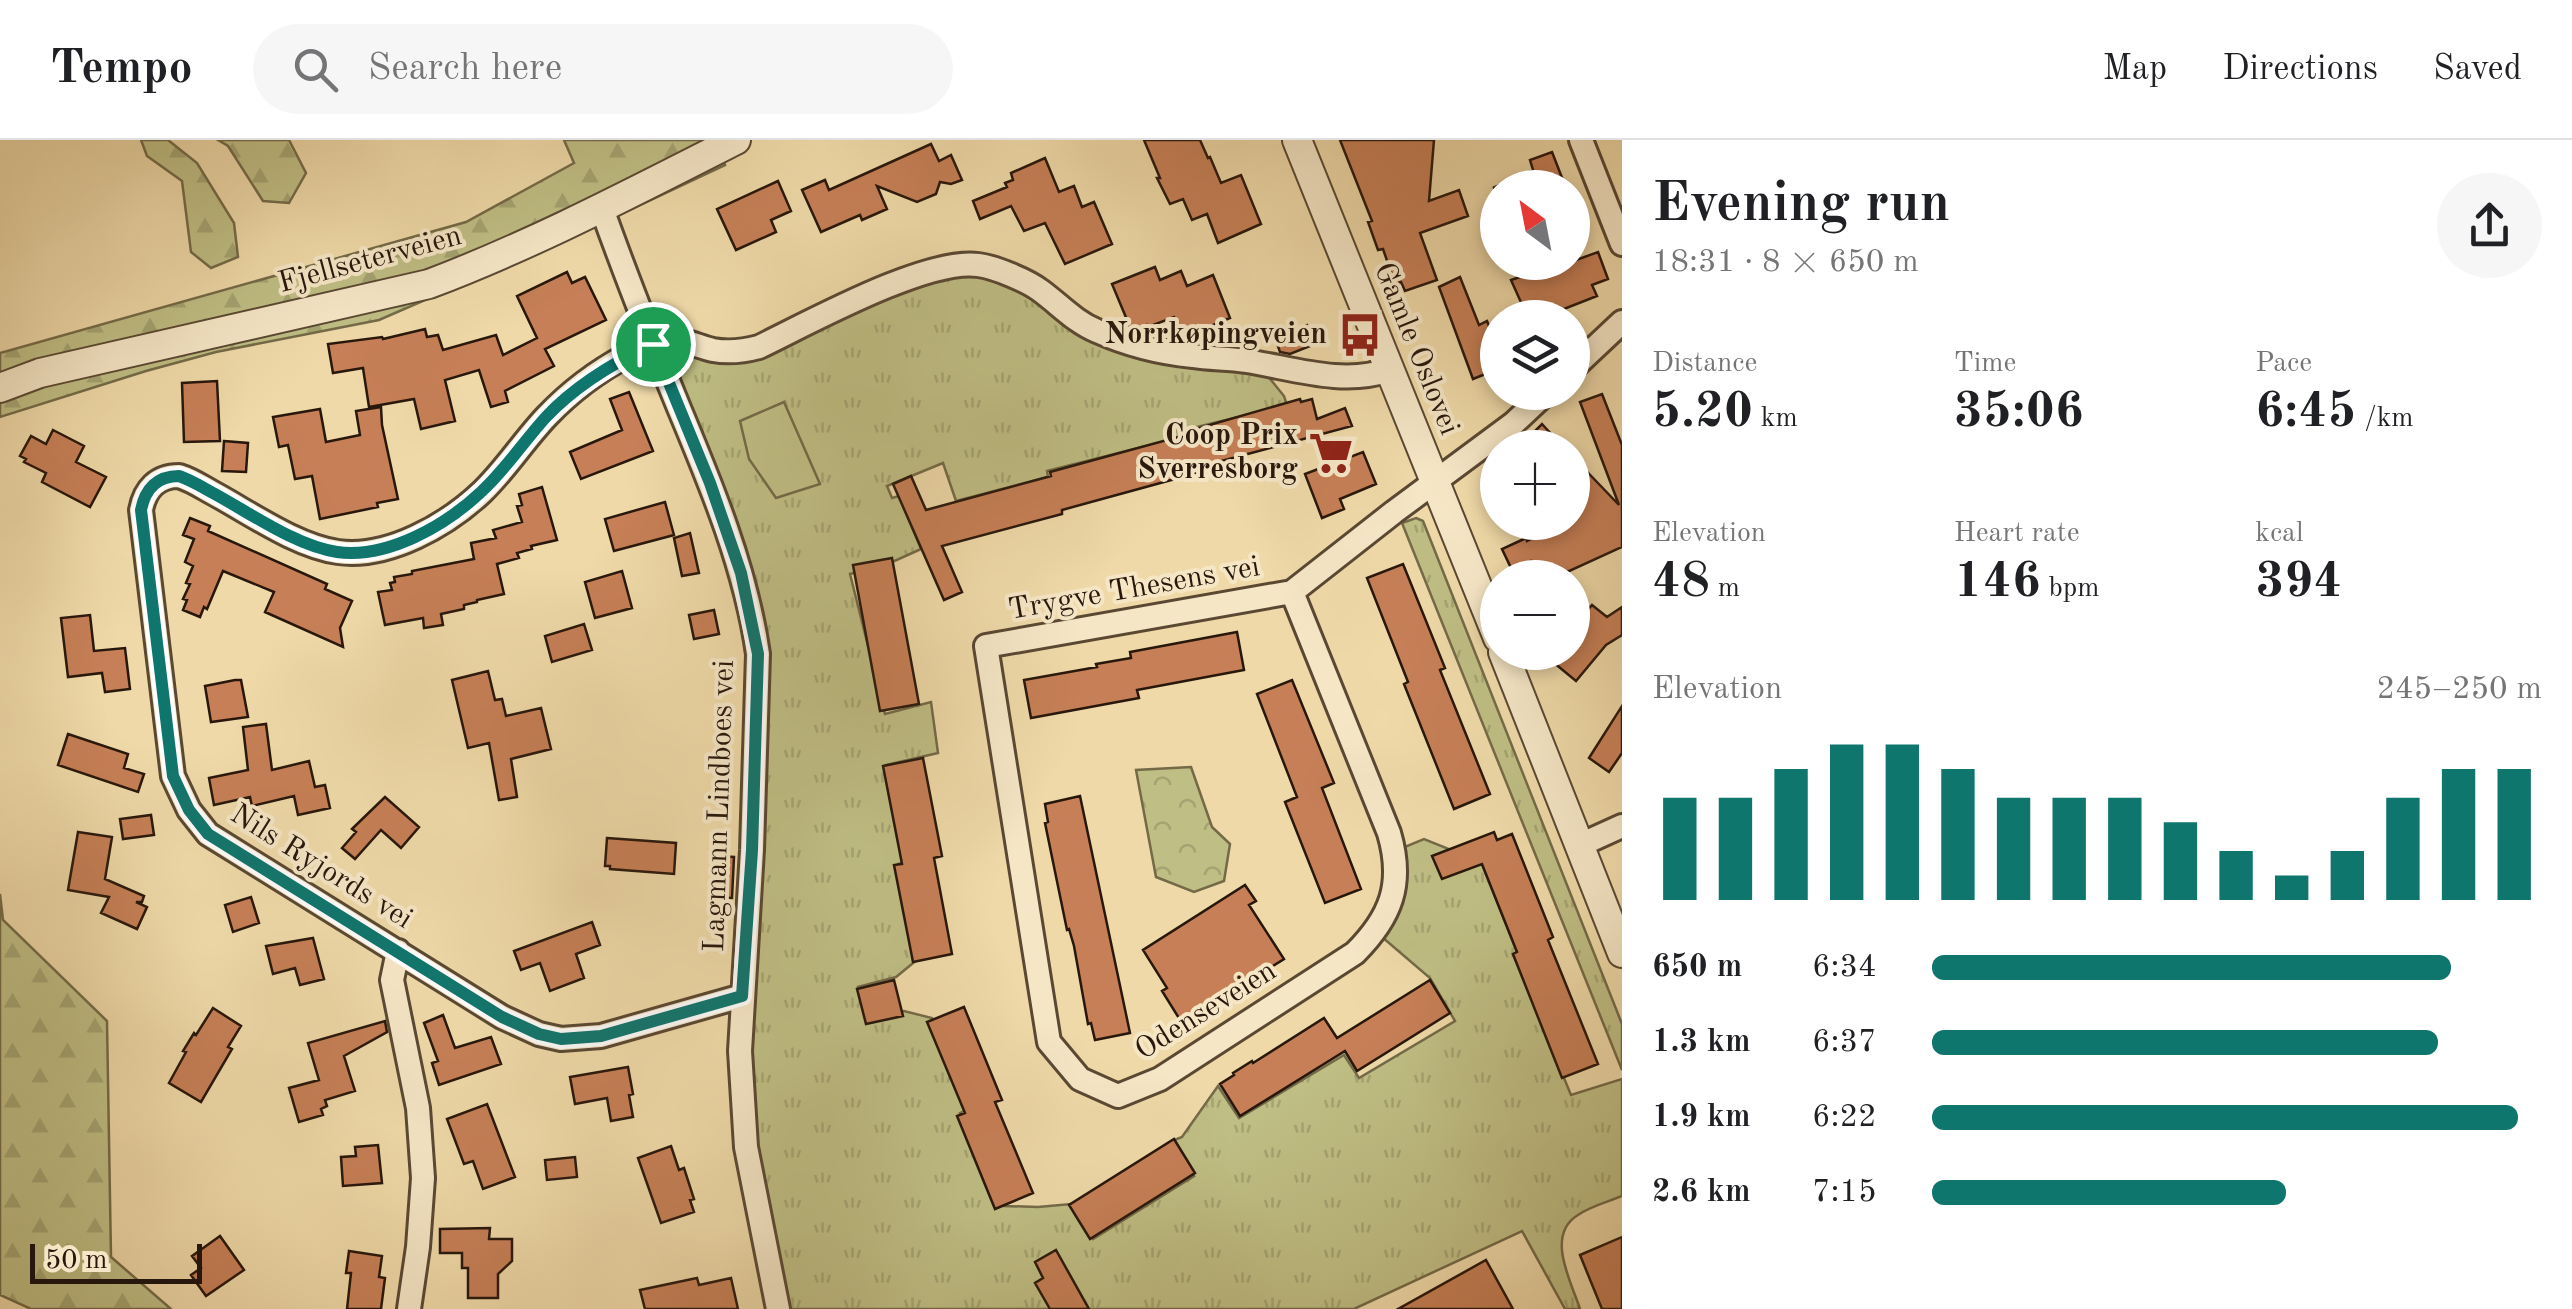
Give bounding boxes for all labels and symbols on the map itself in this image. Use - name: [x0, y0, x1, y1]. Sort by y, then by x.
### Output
- north arrow: [1480, 170, 1590, 280]
- street label: Fjellseterveien: [275, 221, 465, 299]
- street label: Gamle Oslovei: [1368, 259, 1464, 439]
- pin: [611, 302, 696, 387]
- bus stop icon: Norrkøpingveien: [1336, 311, 1384, 359]
- place label: Norrkøpingveien: [1104, 320, 1327, 350]
- place label: Coop Prix Sverresborg: [1137, 421, 1298, 485]
- supermarket icon: Coop Prix Sverresborg: [1307, 429, 1355, 477]
- street label: Trygve Thesens vei: [1006, 552, 1262, 626]
- street label: Lagmann Lindboes vei: [700, 659, 740, 953]
- street label: Nils Ryjords vei: [225, 799, 417, 935]
- street label: Odenseveien: [1130, 956, 1282, 1066]
- scale bar: [30, 1239, 202, 1284]

